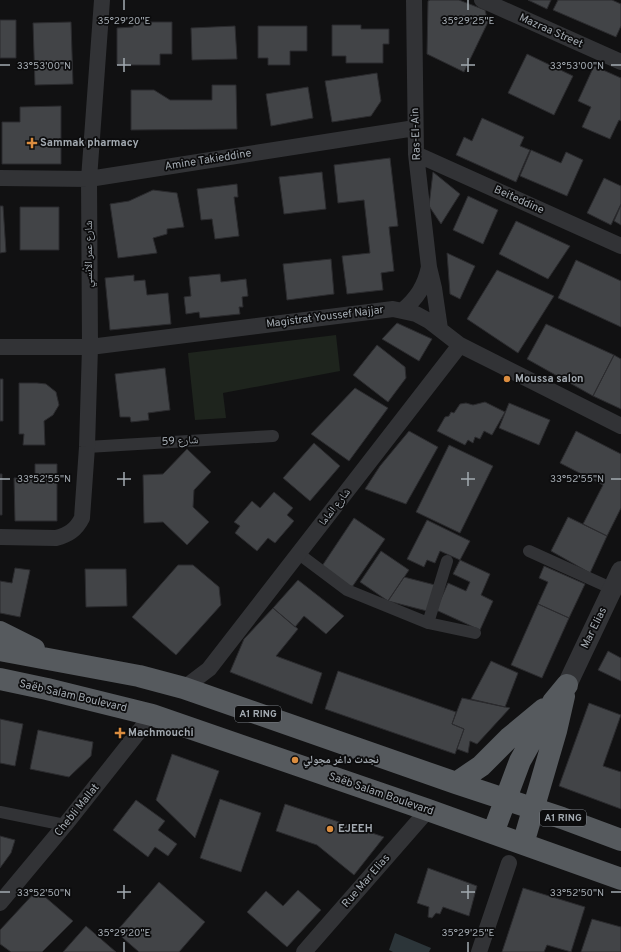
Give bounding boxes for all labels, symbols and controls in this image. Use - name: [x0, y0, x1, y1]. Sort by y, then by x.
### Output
- street label: Mazraa Street: [517, 11, 585, 51]
- text: 35°29'20"E: [97, 15, 151, 28]
- text: 35°29'25"E: [442, 15, 494, 28]
- text: 33°53'00"N: [17, 60, 71, 73]
- text: 33°53'00"N: [550, 60, 604, 73]
- street label: Ras-El-Ain: [408, 107, 424, 161]
- place label: Sammak pharmacy: [40, 136, 139, 150]
- marker: Sammak pharmacy: [27, 138, 37, 148]
- street label: Amine Takieddine: [164, 146, 252, 174]
- street label: Beiteddine: [492, 183, 546, 217]
- street label: شارع عمر الأنسي: [82, 221, 97, 287]
- street label: Magistrat Youssef Najjar: [265, 303, 385, 331]
- place label: Moussa salon: [515, 372, 584, 386]
- marker: Moussa salon: [502, 374, 512, 384]
- street label: شارع 59: [161, 433, 199, 449]
- text: 33°52'55"N: [17, 473, 71, 486]
- text: 33°52'55"N: [550, 473, 604, 486]
- street label: شارع الماما: [316, 486, 354, 528]
- street label: Mar Elias: [578, 605, 610, 651]
- street label: Saëb Salam Boulevard: [18, 677, 128, 715]
- road number: A1 RING: [235, 706, 281, 722]
- place label: Machmouchi: [128, 726, 194, 740]
- marker: Machmouchi: [115, 728, 125, 738]
- place label: نجدت داغر مجولي: [303, 753, 379, 768]
- marker: نجدت داغر مجولي: [290, 755, 300, 765]
- street label: Saëb Salam Boulevard: [327, 769, 435, 819]
- street label: Chebli Mallat: [52, 781, 102, 839]
- road number: A1 RING: [540, 810, 586, 826]
- place label: EJEEH: [338, 822, 373, 836]
- marker: EJEEH: [325, 824, 335, 834]
- street label: Rue Mar Elias: [339, 851, 393, 911]
- text: 33°52'50"N: [17, 887, 71, 900]
- text: 33°52'50"N: [550, 887, 604, 900]
- text: 35°29'20"E: [97, 927, 151, 940]
- text: 35°29'25"E: [442, 927, 494, 940]

